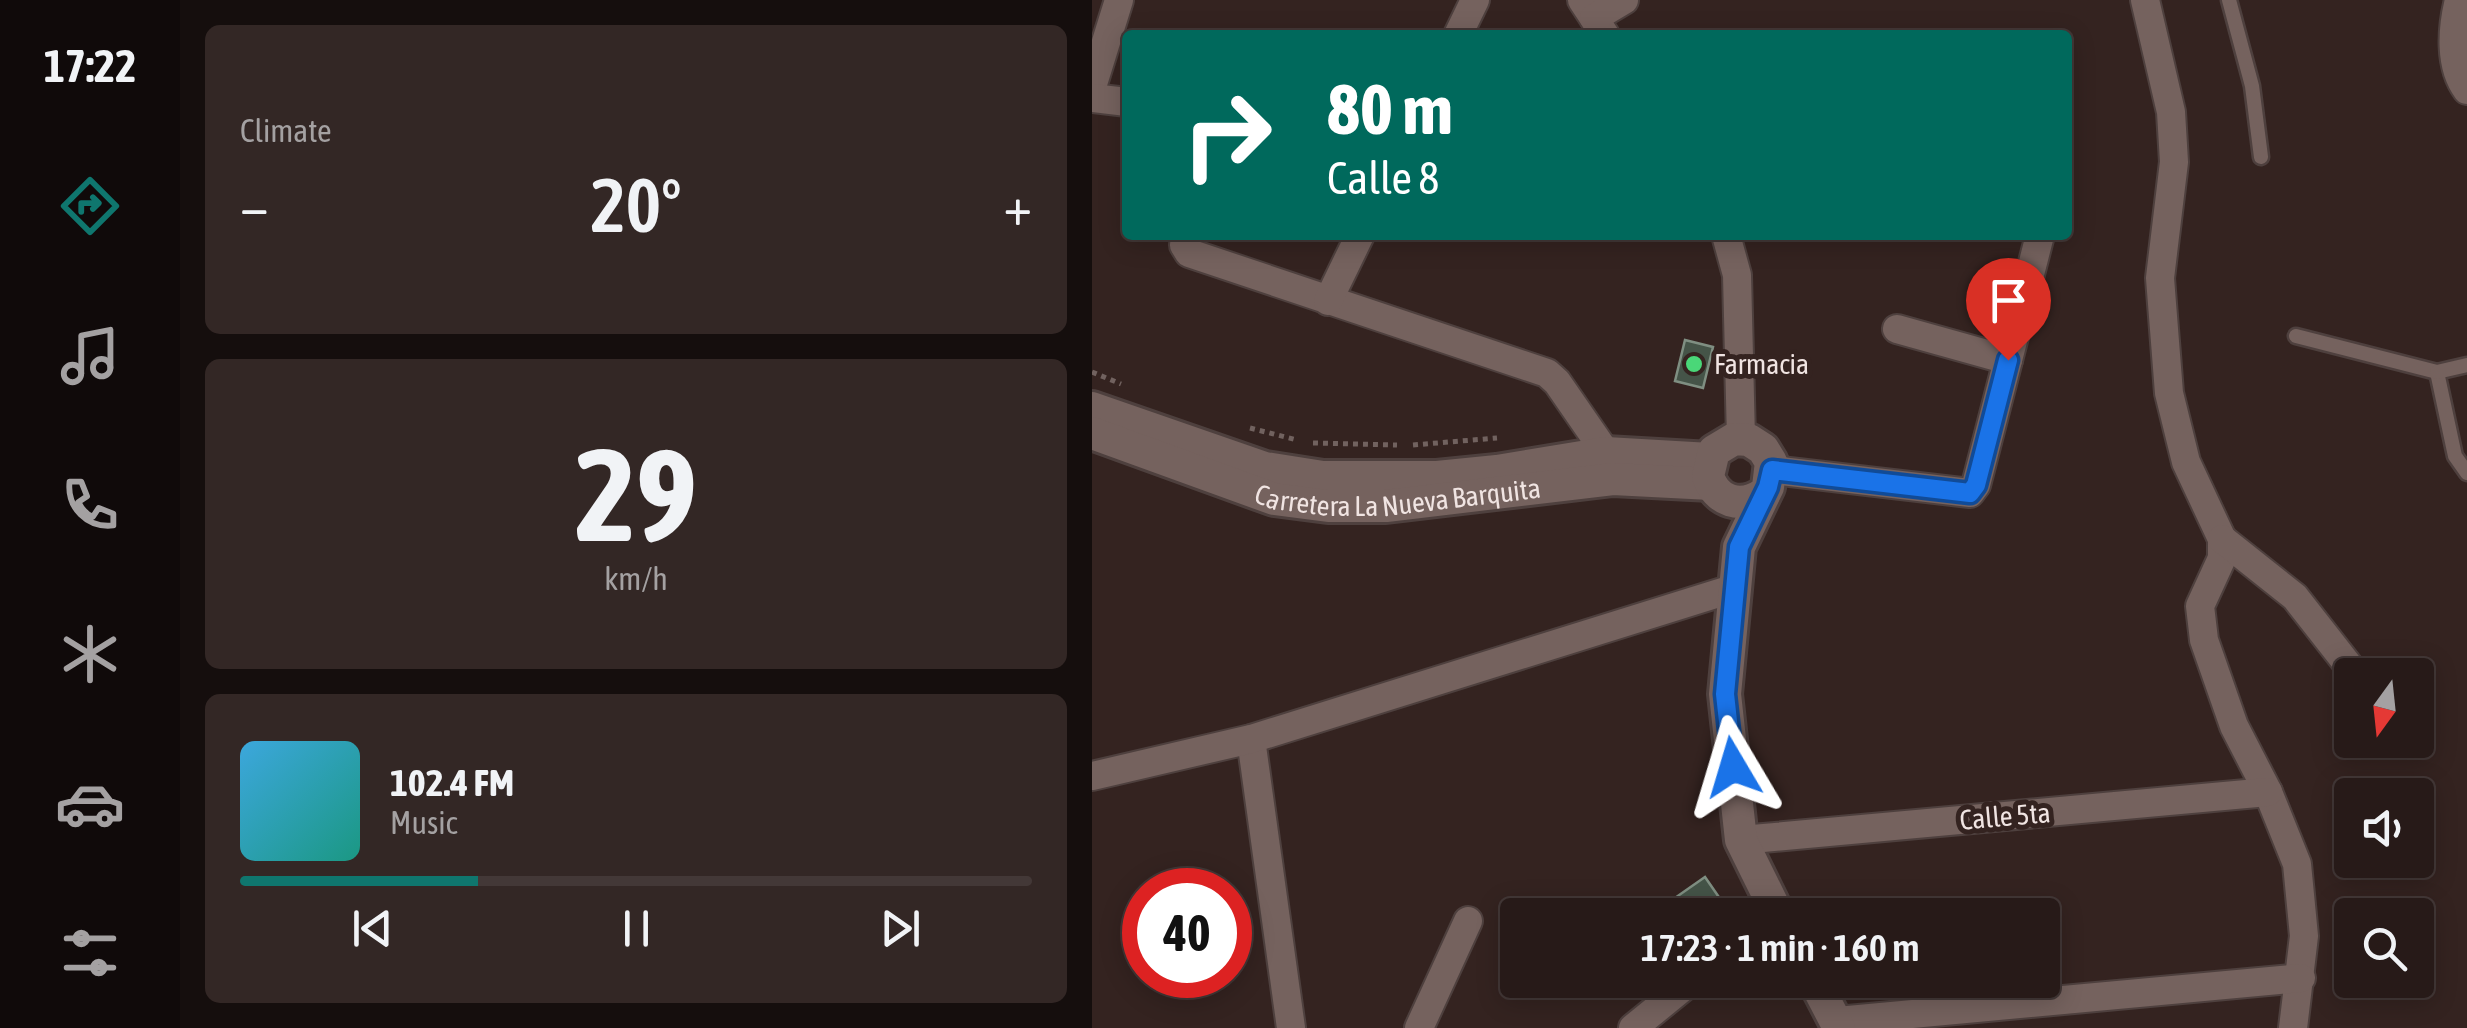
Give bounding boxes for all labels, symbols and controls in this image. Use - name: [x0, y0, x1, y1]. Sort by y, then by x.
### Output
- text: 17:22: [44, 40, 136, 92]
- text: 80 m: [1327, 69, 1453, 149]
- icon: right: [1162, 70, 1292, 200]
- text: Climate: [240, 112, 332, 149]
- text: Calle 8: [1327, 152, 1439, 204]
- text: 20°: [590, 162, 682, 248]
- icon: directions: [55, 171, 125, 241]
- text: −: [240, 174, 269, 237]
- text: +: [1003, 174, 1032, 237]
- pin: [1966, 258, 2051, 361]
- icon: arrive: [1981, 273, 2036, 328]
- icon: music: [55, 321, 125, 391]
- place label: Farmacia: [1714, 348, 1809, 380]
- marker: Farmacia: [1683, 353, 1705, 375]
- text: 29: [575, 420, 697, 569]
- icon: phone: [55, 470, 125, 540]
- street label: Carretera La Nueva Barquita: [1250, 472, 1542, 522]
- text: km/h: [604, 560, 668, 597]
- icon: climate: [55, 619, 125, 689]
- north arrow: [2334, 658, 2434, 758]
- map controls: [2334, 658, 2434, 998]
- position arrow: [1681, 715, 1785, 819]
- text: 102.4 FM: [390, 761, 514, 804]
- icon: car: [55, 769, 125, 839]
- button: sound: [2334, 778, 2434, 878]
- street label: Calle 5ta: [1958, 796, 2052, 836]
- text: Music: [390, 804, 457, 841]
- speed limit sign: 40: [1122, 868, 1252, 998]
- button: search: [2334, 898, 2434, 998]
- icon: previous: [345, 901, 400, 956]
- icon: pause: [609, 901, 664, 956]
- icon: next: [873, 901, 928, 956]
- icon: filters: [55, 918, 125, 988]
- text: 17:23 · 1 min · 160 m: [1640, 926, 1920, 969]

